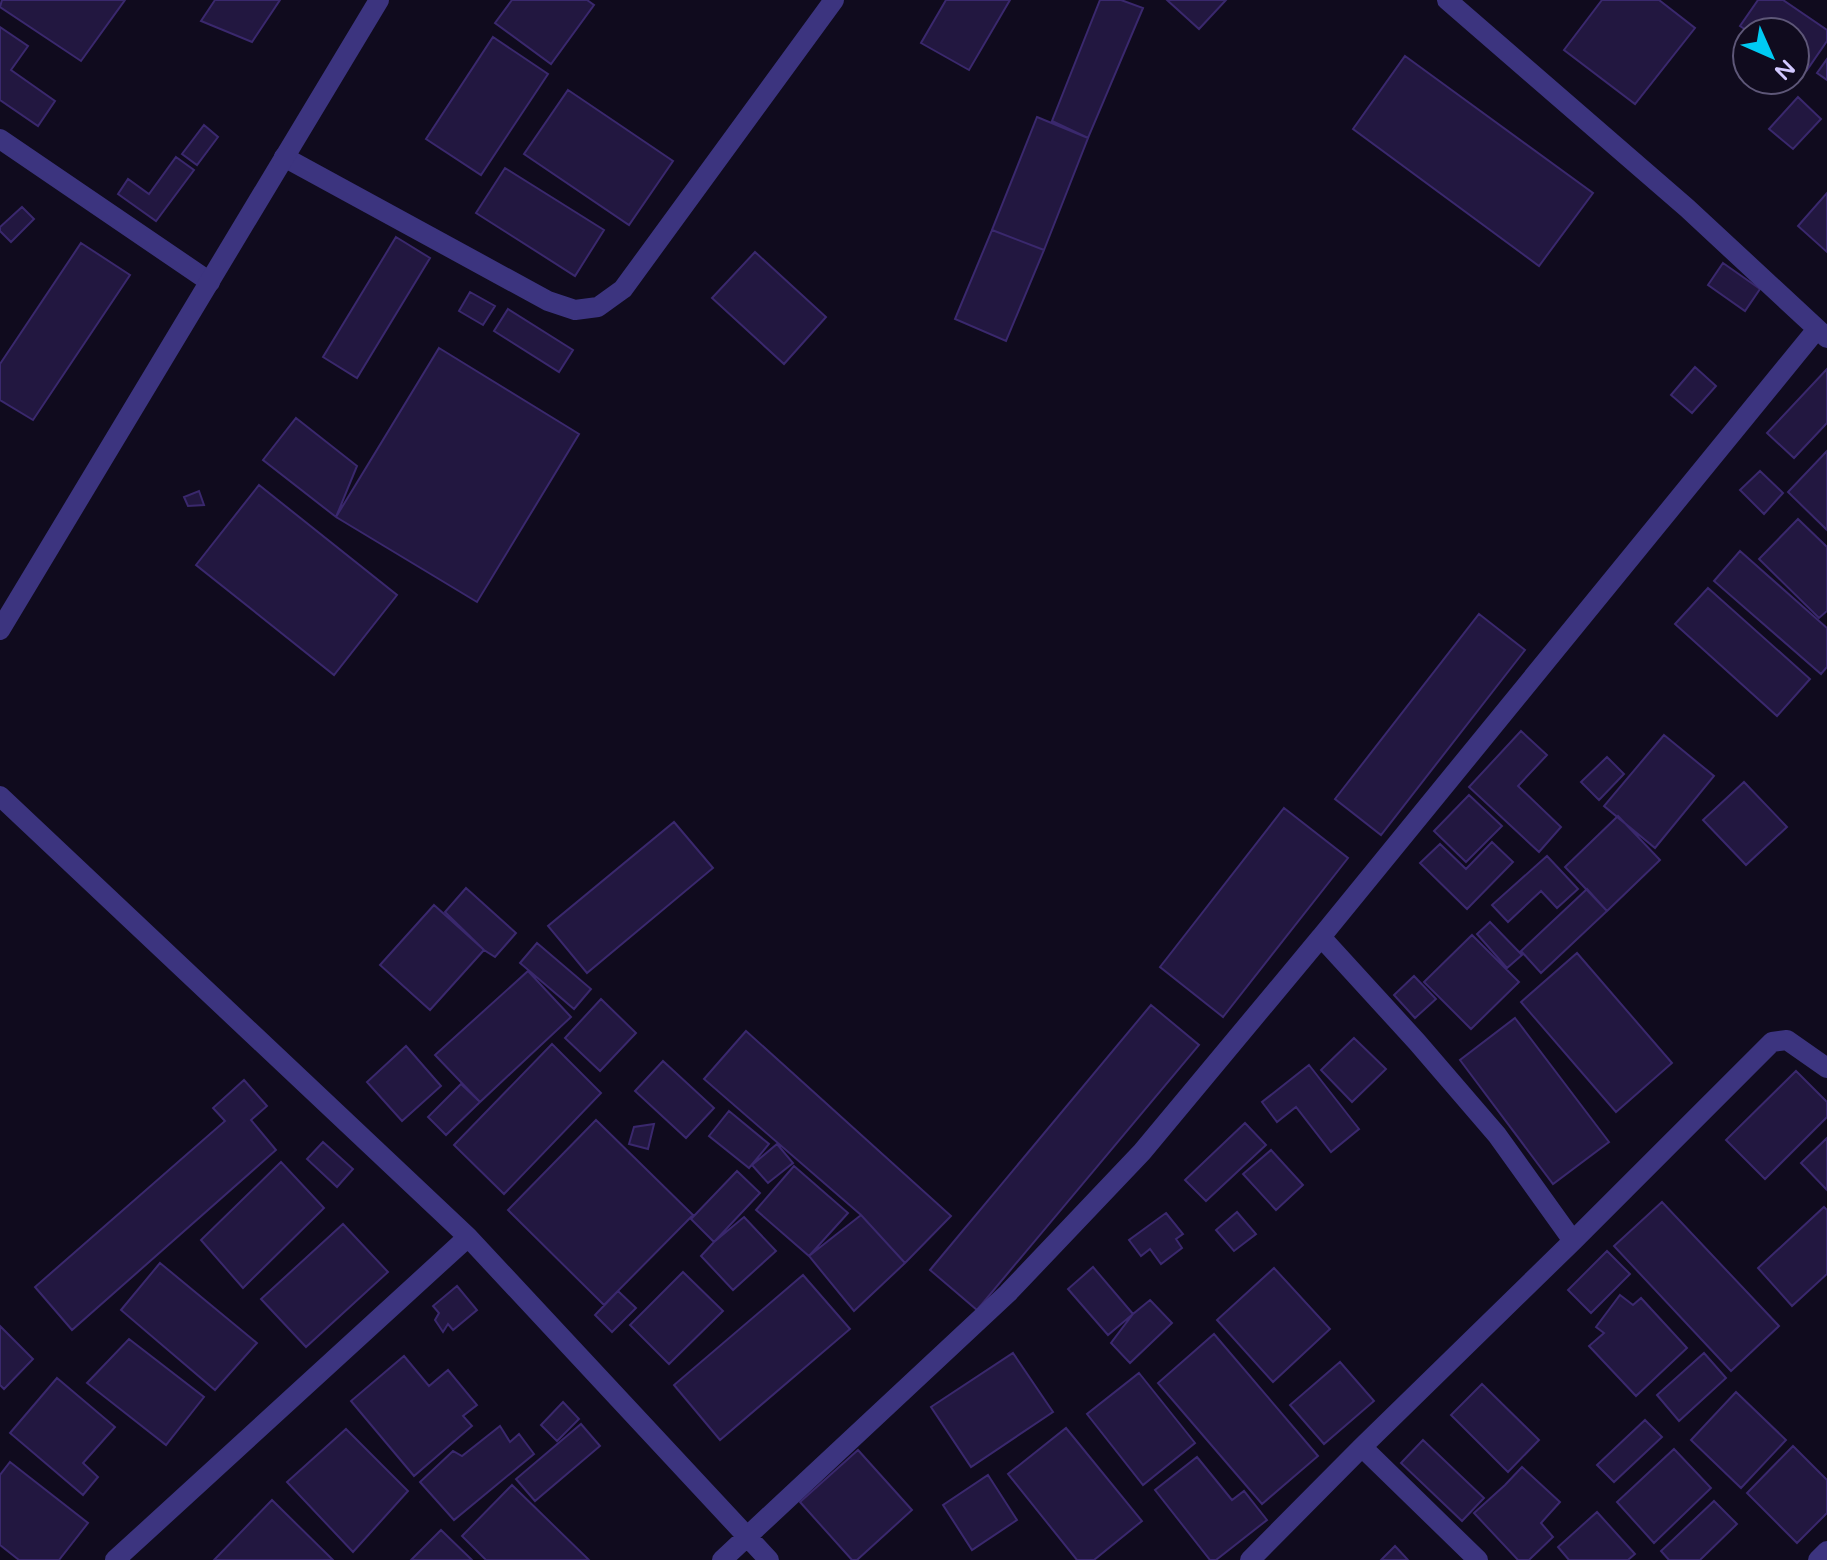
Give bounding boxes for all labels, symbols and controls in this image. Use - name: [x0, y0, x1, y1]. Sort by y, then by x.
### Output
- north arrow: [1731, 16, 1811, 96]
- text: N: [1769, 54, 1800, 85]

